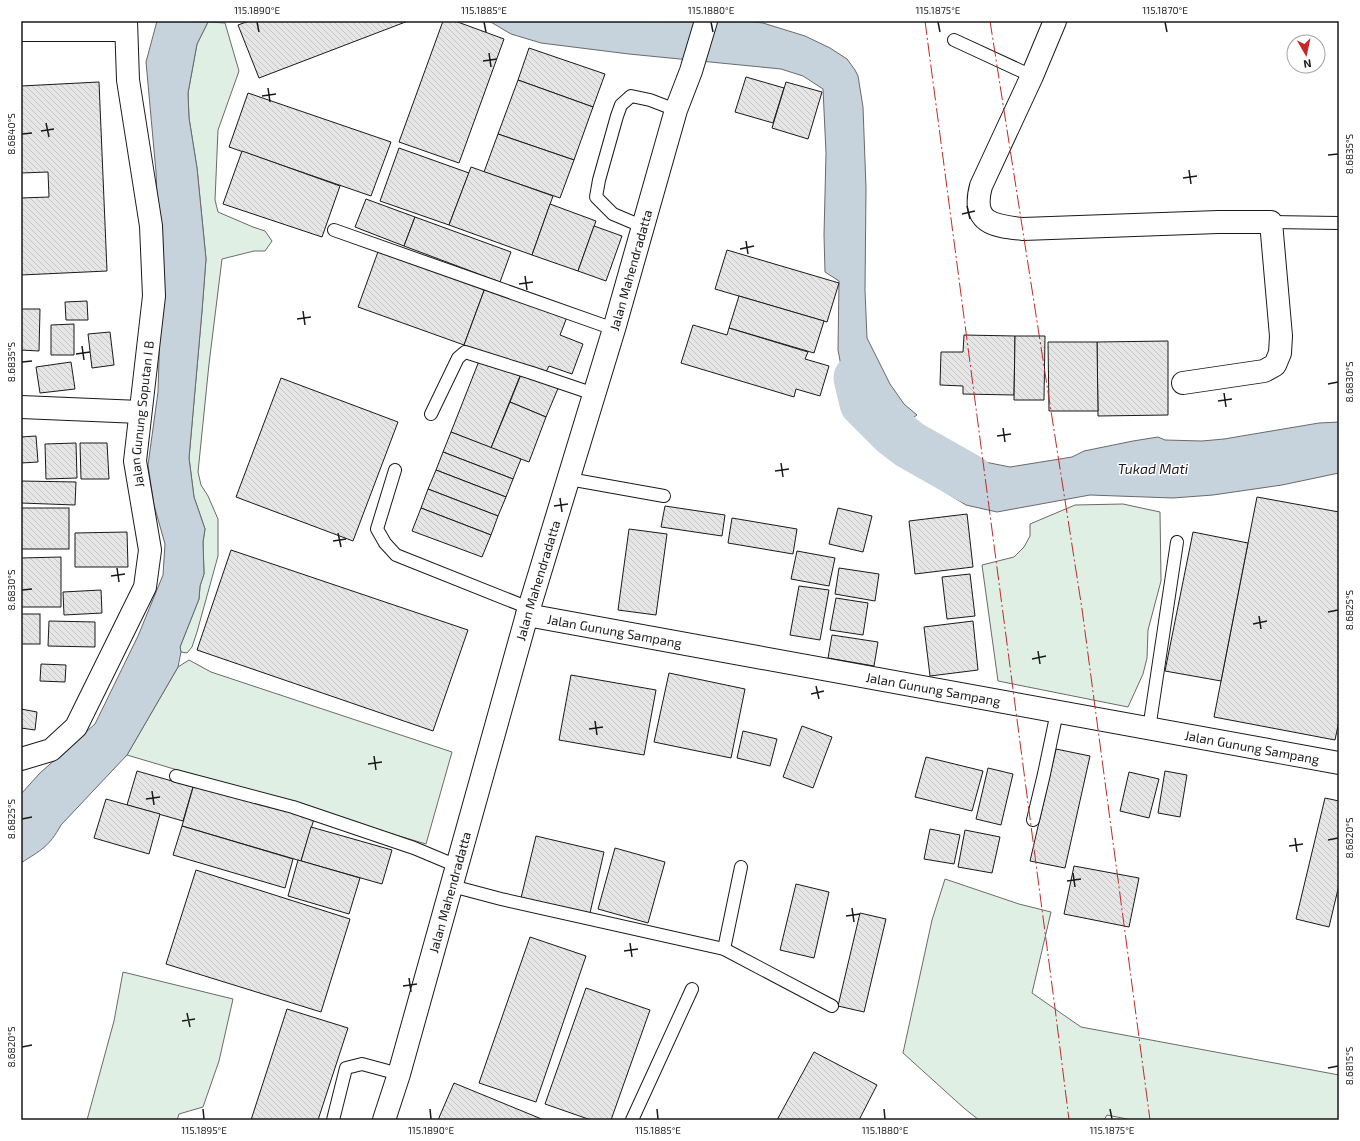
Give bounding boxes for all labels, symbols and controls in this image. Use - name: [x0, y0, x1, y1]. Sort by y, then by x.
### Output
- text: 115.1890°E: [234, 4, 281, 16]
- text: 115.1885°E: [461, 4, 507, 16]
- text: 115.1880°E: [688, 4, 735, 16]
- text: 115.1875°E: [916, 4, 961, 16]
- text: 115.1870°E: [1142, 4, 1188, 16]
- north arrow: [1286, 34, 1326, 74]
- text: N: [1303, 57, 1313, 71]
- text: 8.6840°S: [5, 113, 17, 155]
- text: 8.6835°S: [1343, 133, 1355, 174]
- street label: Jalan Mahendradatta: [606, 208, 655, 333]
- street label: Jalan Gunung Soputan I B: [127, 340, 157, 489]
- text: 8.6835°S: [5, 341, 17, 382]
- text: 8.6830°S: [1343, 361, 1355, 402]
- water label: Tukad Mati: [1118, 460, 1189, 477]
- street label: Jalan Mahendradatta: [512, 518, 563, 643]
- text: 8.6830°S: [5, 569, 17, 610]
- text: 8.6825°S: [1343, 589, 1355, 630]
- street label: Jalan Gunung Sampang: [546, 611, 683, 651]
- street label: Jalan Gunung Sampang: [865, 669, 1002, 709]
- street label: Jalan Gunung Sampang: [1183, 727, 1321, 767]
- text: 8.6825°S: [5, 798, 17, 839]
- text: 8.6820°S: [1343, 817, 1355, 859]
- street label: Jalan Mahendradatta: [425, 830, 474, 955]
- text: 8.6820°S: [5, 1026, 17, 1068]
- text: 8.6815°S: [1343, 1046, 1355, 1085]
- text: 115.1895°E: [181, 1124, 227, 1136]
- text: 115.1890°E: [408, 1124, 455, 1136]
- text: 115.1885°E: [635, 1124, 681, 1136]
- text: 115.1880°E: [862, 1124, 909, 1136]
- text: 115.1875°E: [1090, 1124, 1135, 1136]

